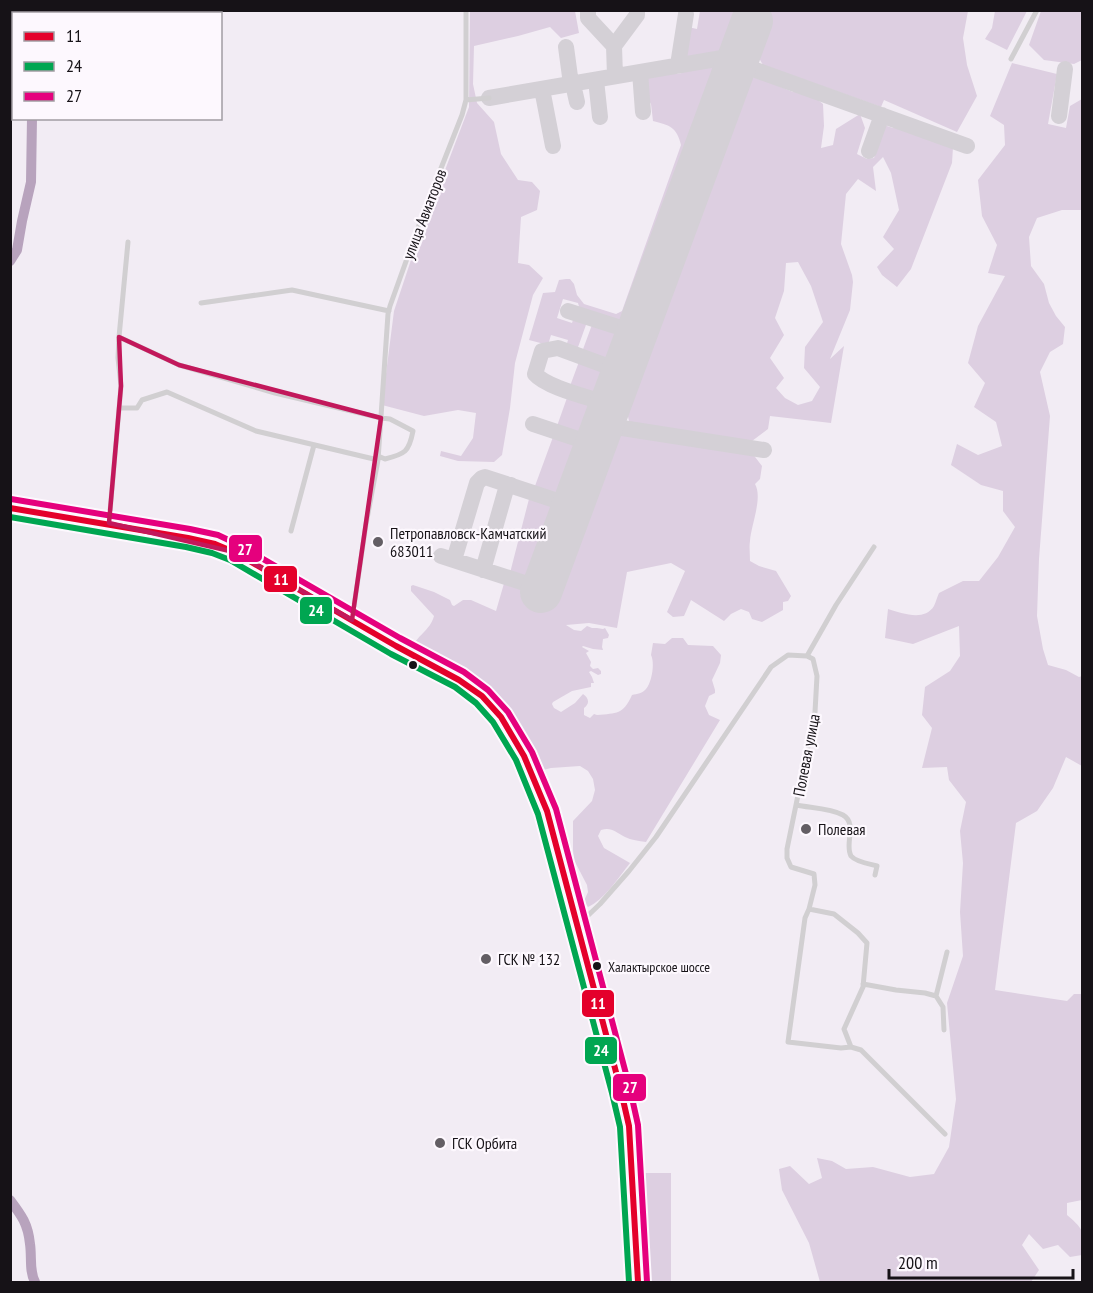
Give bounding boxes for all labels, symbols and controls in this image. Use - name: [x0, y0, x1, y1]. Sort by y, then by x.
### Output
- legend: [12, 12, 222, 120]
- text: 11: [66, 24, 82, 47]
- text: 24: [66, 54, 82, 77]
- text: 27: [66, 84, 82, 107]
- street label: улица Авиаторов: [398, 166, 450, 262]
- place label: Петропавловск-Камчатский 683011: [390, 523, 546, 561]
- line badge: 27: [228, 534, 263, 563]
- marker: Петропавловск-Камчатский 683011: [371, 535, 385, 549]
- text: 27: [237, 539, 253, 559]
- line badge: 11: [263, 565, 298, 593]
- text: 11: [273, 569, 289, 589]
- line badge: 24: [299, 596, 333, 625]
- text: 24: [308, 600, 324, 620]
- unlabelled marker: [407, 659, 419, 671]
- street label: Полевая улица: [788, 712, 824, 798]
- place label: Полевая: [818, 819, 866, 839]
- marker: Полевая: [799, 822, 813, 836]
- place label: ГСК № 132: [498, 949, 560, 969]
- marker: ГСК № 132: [479, 952, 493, 966]
- place label: Халактырское шоссе: [608, 958, 710, 976]
- marker: Халактырское шоссе: [591, 960, 603, 972]
- line badge: 11: [581, 989, 615, 1018]
- text: 11: [590, 993, 606, 1013]
- line badge: 24: [584, 1036, 618, 1065]
- text: 24: [593, 1040, 609, 1060]
- line badge: 27: [612, 1073, 647, 1102]
- text: 27: [622, 1077, 638, 1097]
- place label: ГСК Орбита: [452, 1133, 517, 1153]
- marker: ГСК Орбита: [433, 1136, 447, 1150]
- scale bar: [889, 1242, 1074, 1280]
- text: 200 m: [898, 1251, 938, 1274]

